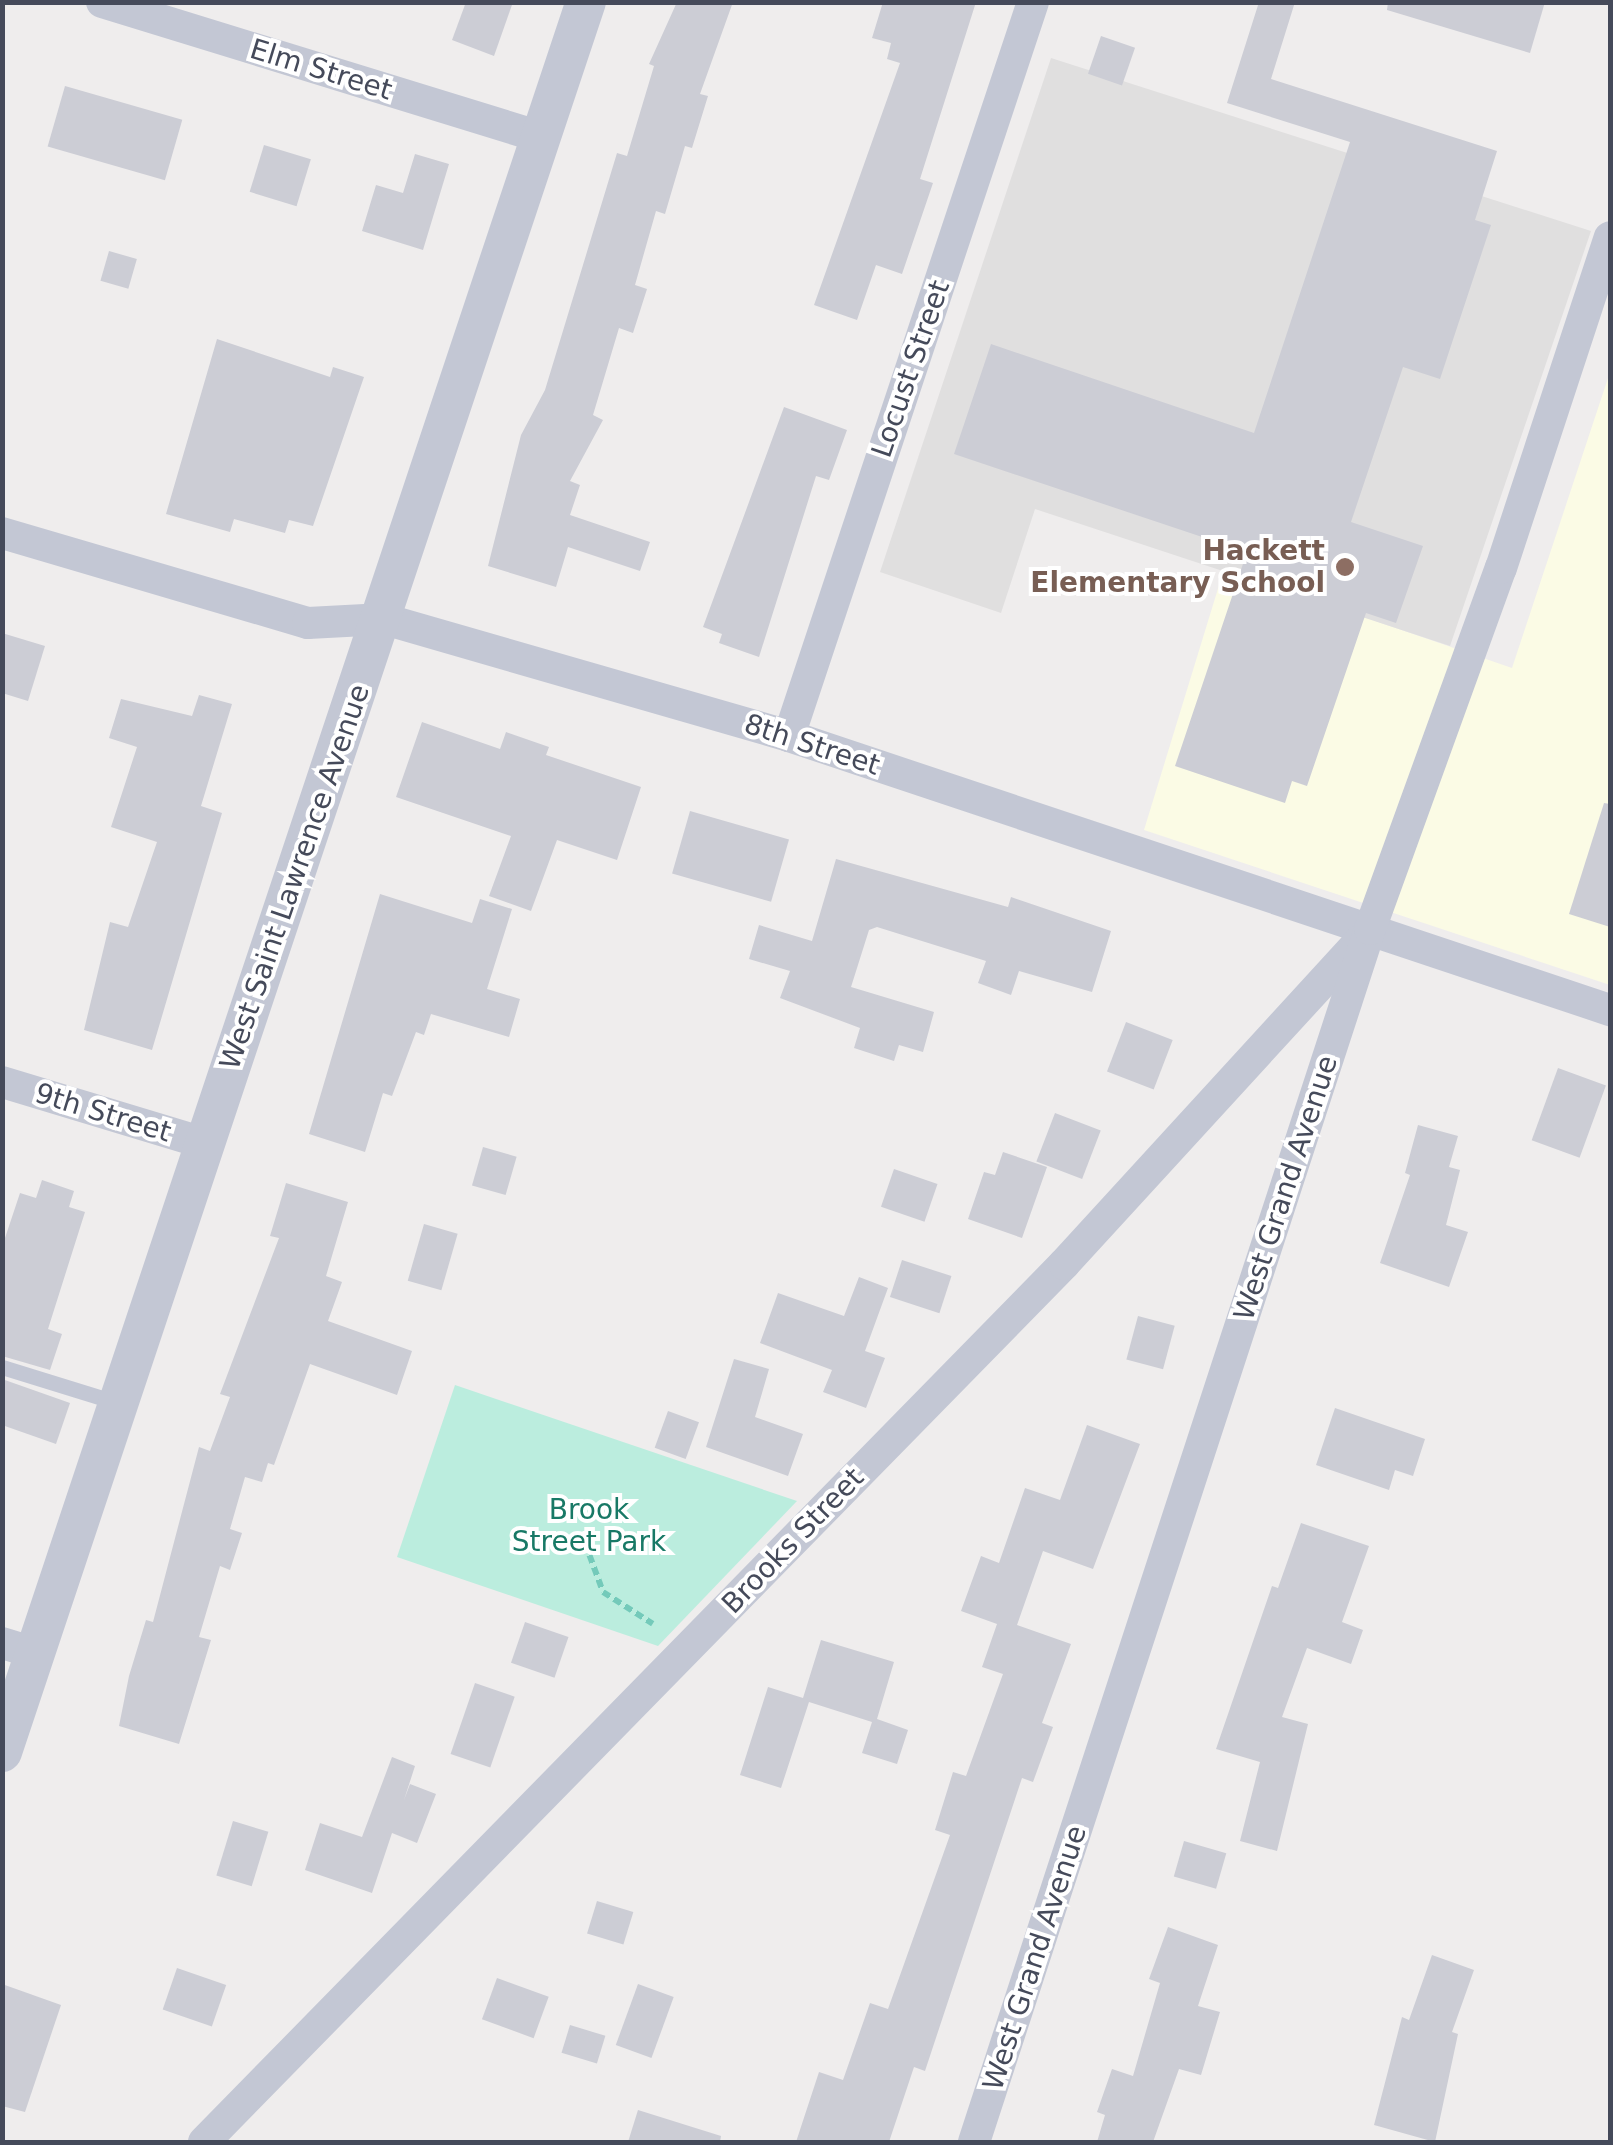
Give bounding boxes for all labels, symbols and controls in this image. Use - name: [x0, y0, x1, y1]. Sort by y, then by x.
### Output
- street label: Elm Street: [246, 32, 396, 108]
- street label: Locust Street: [865, 276, 957, 462]
- place label: Hackett Elementary School: [1030, 534, 1325, 600]
- marker: Hackett Elementary School: [1334, 556, 1356, 578]
- street label: West Saint Lawrence Avenue: [213, 680, 377, 1074]
- street label: 8th Street: [740, 707, 884, 783]
- street label: West Grand Avenue: [1227, 1051, 1345, 1325]
- street label: 9th Street: [31, 1076, 175, 1150]
- street label: Brooks Street: [715, 1461, 871, 1621]
- park label: Brook Street Park: [512, 1493, 666, 1559]
- street label: West Grand Avenue: [976, 1821, 1094, 2095]

